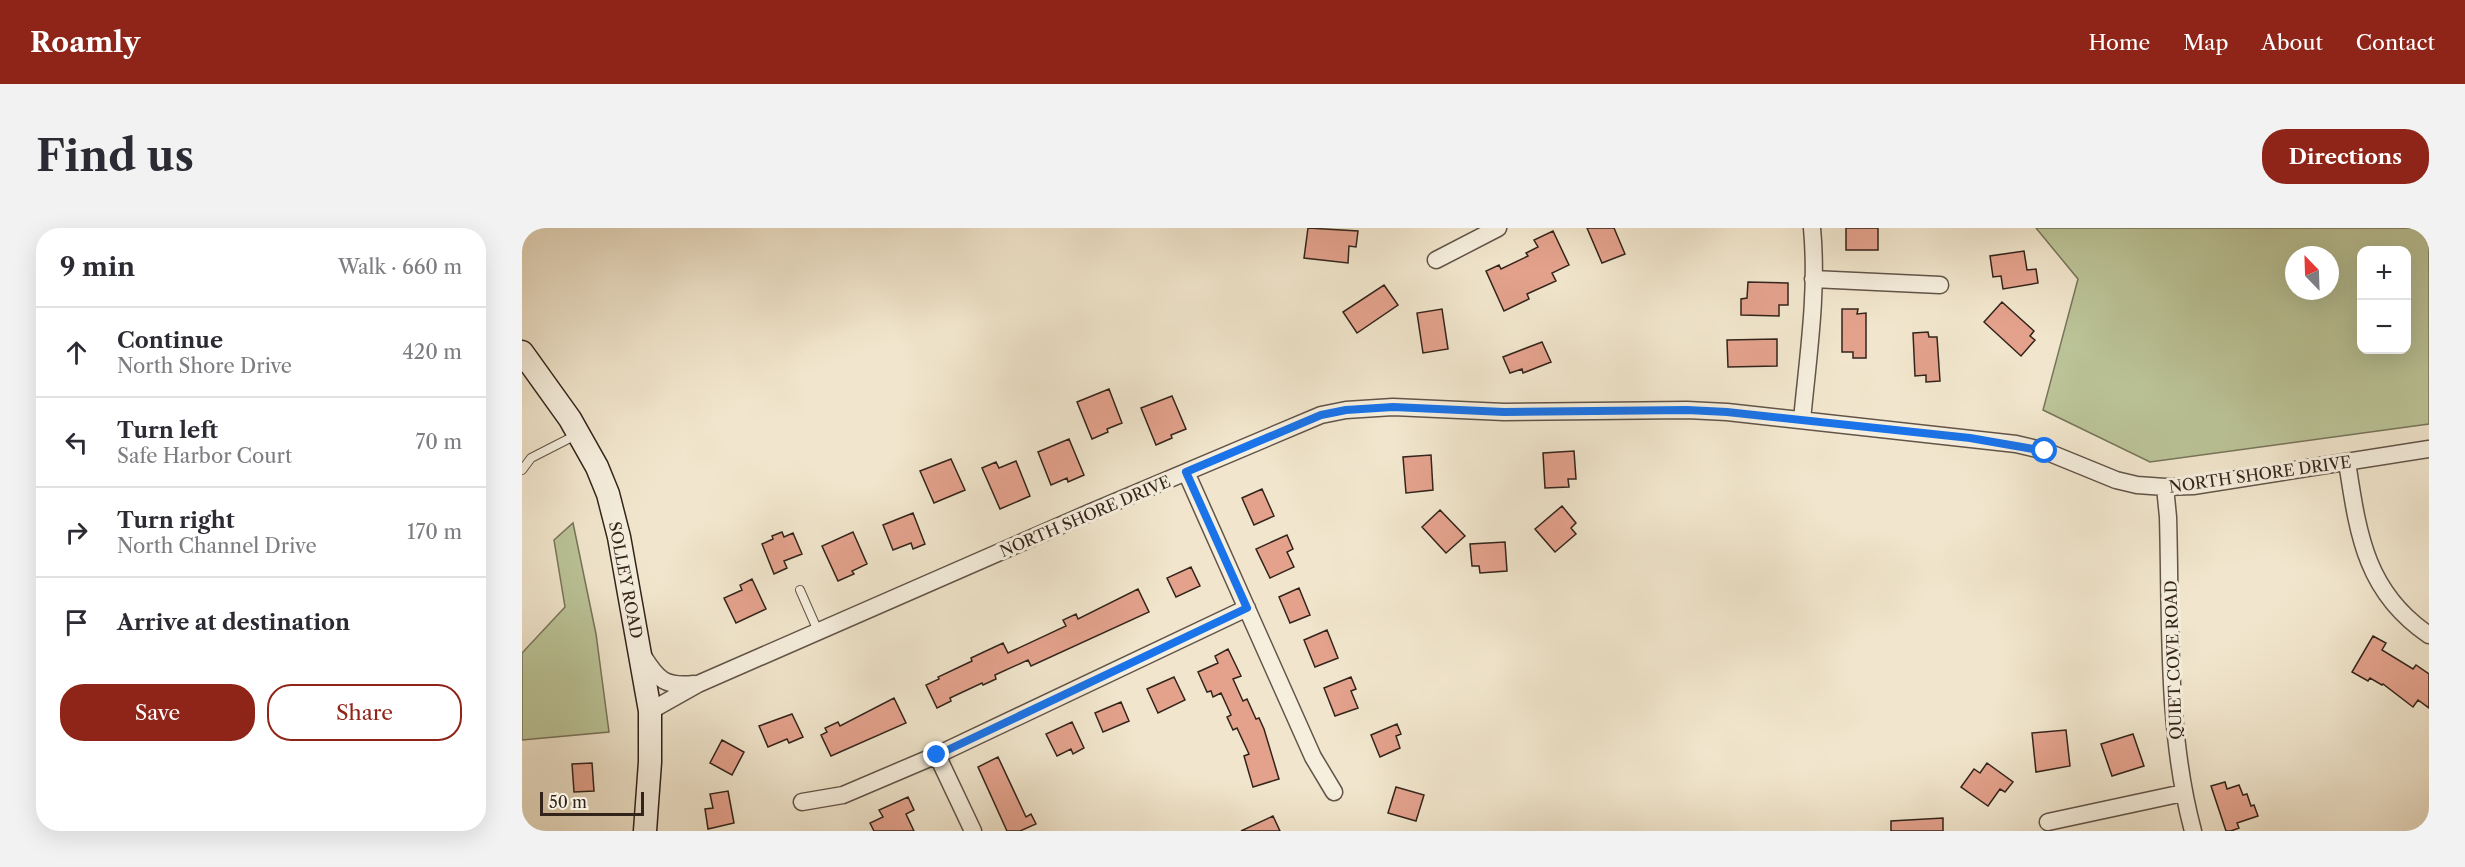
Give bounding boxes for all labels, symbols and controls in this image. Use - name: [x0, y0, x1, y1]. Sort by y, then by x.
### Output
- text: Roamly: [30, 25, 140, 59]
- text: Home: [2089, 30, 2150, 55]
- text: Map: [2183, 30, 2228, 55]
- text: About: [2261, 30, 2323, 55]
- text: Contact: [2356, 30, 2435, 55]
- button: Directions: [2262, 129, 2429, 184]
- text: Find us: [36, 130, 194, 182]
- north arrow: [2285, 246, 2339, 300]
- map controls: [2357, 246, 2411, 354]
- button: +: [2357, 246, 2411, 300]
- text: 9 min: [60, 251, 135, 283]
- text: Walk · 660 m: [338, 255, 462, 279]
- button: −: [2357, 300, 2411, 354]
- text: Continue: [117, 327, 223, 354]
- icon: ahead: [60, 336, 93, 369]
- text: 420 m: [402, 340, 462, 364]
- text: North Shore Drive: [117, 354, 292, 378]
- text: Turn left: [117, 417, 218, 444]
- icon: left: [60, 426, 93, 459]
- text: 70 m: [416, 430, 462, 454]
- route start: [2031, 437, 2057, 463]
- text: Safe Harbor Court: [117, 444, 292, 468]
- street label: NORTH SHORE DRIVE: [2168, 451, 2352, 497]
- street label: NORTH SHORE DRIVE: [996, 471, 1174, 561]
- text: Turn right: [117, 507, 235, 534]
- icon: right: [60, 516, 93, 549]
- text: 170 m: [407, 520, 462, 544]
- street label: SOLLEY ROAD: [605, 520, 647, 640]
- text: North Channel Drive: [117, 534, 317, 558]
- street label: QUIET COVE ROAD: [2160, 580, 2186, 740]
- icon: arrive: [60, 606, 93, 639]
- text: Arrive at destination: [117, 609, 350, 636]
- button: Save: [60, 684, 255, 741]
- button: Share: [267, 684, 462, 741]
- route end: [923, 741, 949, 767]
- scale bar: [540, 789, 644, 816]
- text: 50 m: [549, 792, 587, 812]

